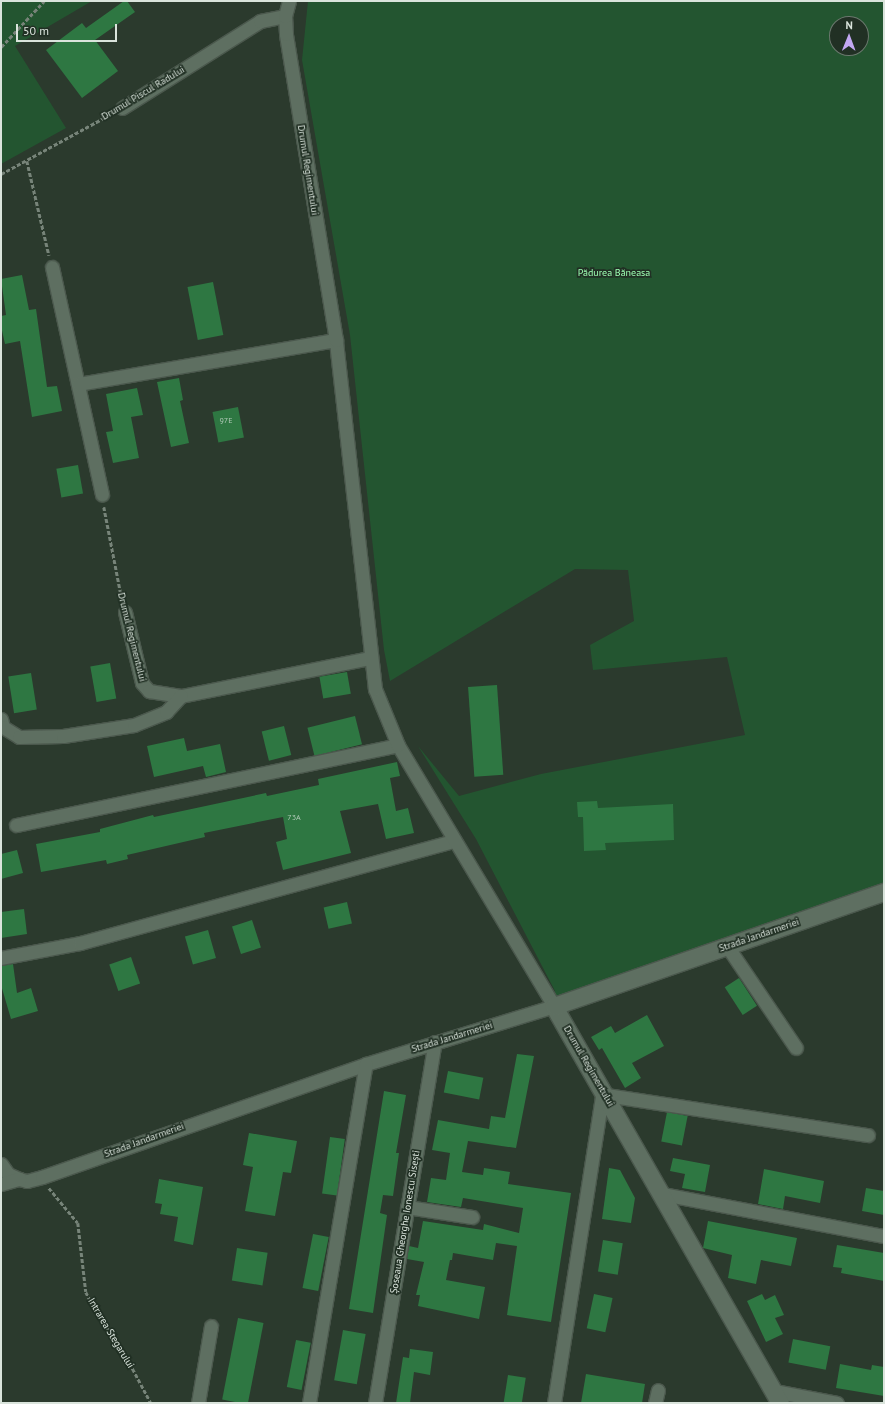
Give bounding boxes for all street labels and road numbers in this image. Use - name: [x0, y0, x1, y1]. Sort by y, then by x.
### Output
- street label: Drumul Piscul Radului: [99, 63, 187, 123]
- street label: Drumul Regimentului: [295, 124, 321, 216]
- street label: Drumul Regimentului: [115, 591, 149, 683]
- street label: Strada Jandarmeriei: [717, 916, 801, 954]
- street label: Strada Jandarmeriei: [410, 1019, 494, 1055]
- street label: Drumul Regimentului: [561, 1023, 617, 1109]
- street label: Strada Jandarmeriei: [102, 1120, 186, 1160]
- street label: Șoseaua Gheorghe Ionescu Sisești: [388, 1149, 422, 1295]
- street label: Intrarea Stegarului: [85, 1296, 137, 1370]

